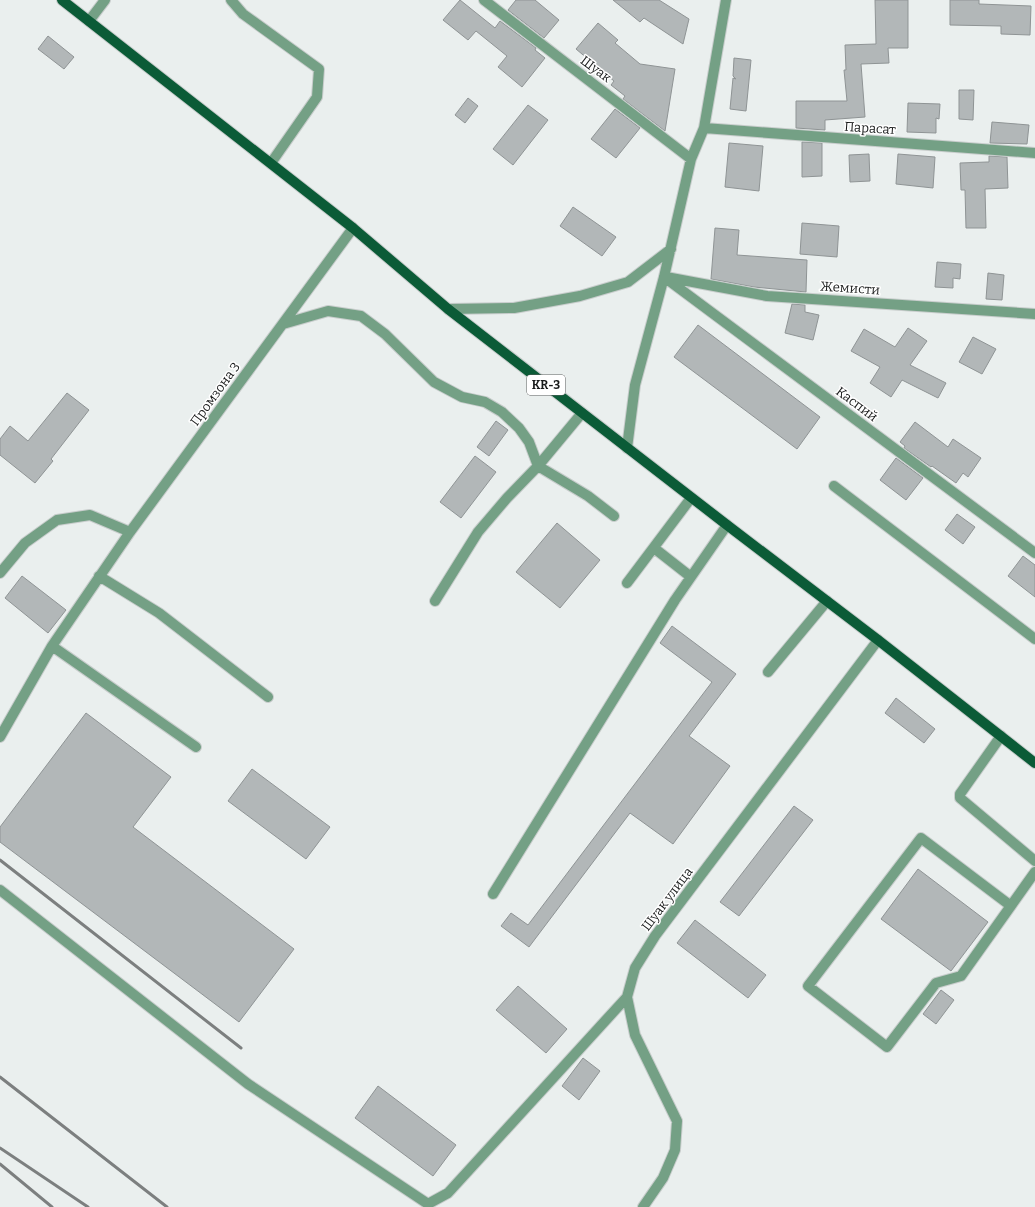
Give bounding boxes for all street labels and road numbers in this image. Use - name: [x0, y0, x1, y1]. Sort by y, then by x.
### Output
- street label: Шуак: [578, 53, 615, 86]
- street label: Парасат: [844, 119, 897, 137]
- street label: Жемисти: [820, 278, 881, 298]
- street label: Промзона 3: [187, 359, 243, 429]
- road number: KR-3: [527, 375, 565, 395]
- street label: Каспий: [833, 384, 881, 425]
- street label: Шуак улица: [638, 864, 696, 934]

